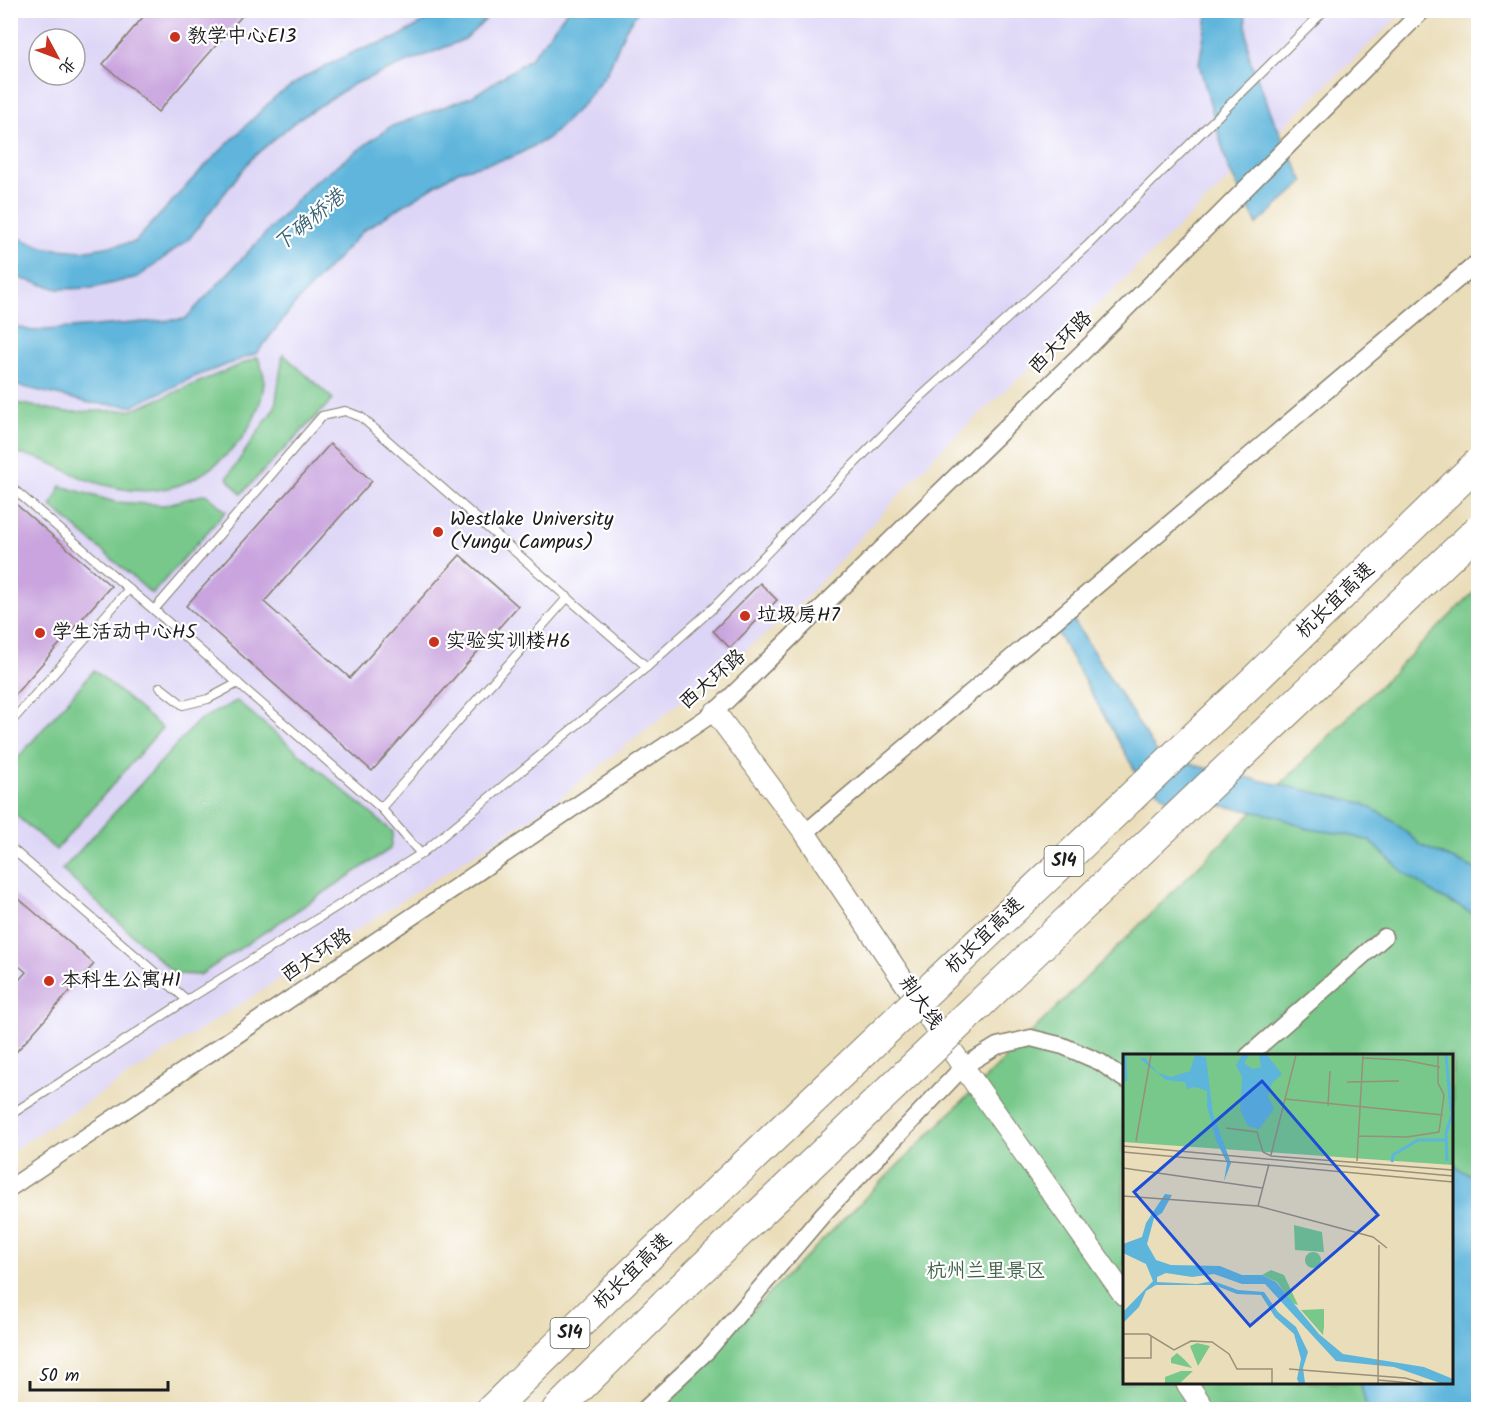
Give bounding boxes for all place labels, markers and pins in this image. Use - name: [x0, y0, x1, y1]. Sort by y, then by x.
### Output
- place label: 教学中心E13: [187, 21, 296, 53]
- marker: 教学中心E13: [168, 30, 182, 44]
- place label: Westlake University (Yungu Campus): [450, 504, 614, 559]
- marker: Westlake University (Yungu Campus): [431, 525, 445, 539]
- place label: 垃圾房H7: [757, 600, 840, 632]
- marker: 垃圾房H7: [738, 609, 752, 623]
- place label: 学生活动中心H5: [52, 617, 197, 649]
- marker: 学生活动中心H5: [33, 626, 47, 640]
- place label: 实验实训楼H6: [446, 626, 571, 658]
- marker: 实验实训楼H6: [427, 635, 441, 649]
- place label: 本科生公寓H1: [61, 965, 181, 997]
- marker: 本科生公寓H1: [42, 974, 56, 988]

